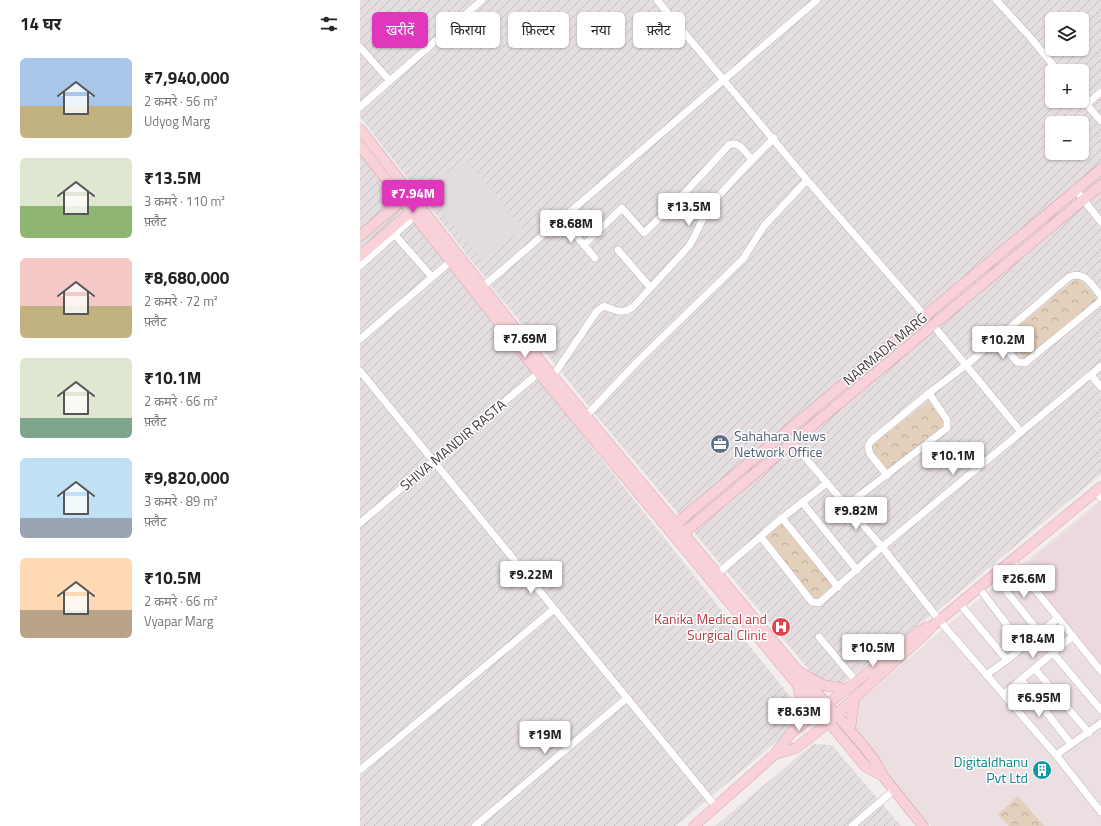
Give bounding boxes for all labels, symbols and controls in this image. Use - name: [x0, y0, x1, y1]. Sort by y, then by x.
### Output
- text: 14 घर: [20, 11, 61, 37]
- chip: खरीदें: [372, 12, 428, 48]
- chip: किराया: [436, 12, 500, 48]
- chip: फ़िल्टर: [508, 12, 569, 48]
- chip: नया: [577, 12, 625, 48]
- chip: फ़्लैट: [633, 12, 685, 48]
- map controls: [1045, 12, 1089, 160]
- button: layers: [1045, 12, 1089, 56]
- icon: filters: [318, 13, 340, 35]
- button: +: [1045, 64, 1089, 108]
- text: ₹7,940,000: [144, 65, 229, 91]
- icon: home: [52, 74, 100, 122]
- text: 2 कमरे · 56 m²: [144, 91, 218, 111]
- text: Udyog Marg: [144, 111, 210, 131]
- button: −: [1045, 116, 1089, 160]
- text: ₹13.5M: [144, 165, 201, 191]
- icon: home: [52, 174, 100, 222]
- pin: ₹7.94M: [380, 180, 446, 214]
- text: ₹7.94M: [391, 183, 435, 203]
- text: 3 कमरे · 110 m²: [144, 191, 225, 211]
- pin: ₹13.5M: [656, 193, 722, 227]
- text: ₹13.5M: [667, 196, 711, 216]
- pin: ₹8.68M: [538, 210, 604, 244]
- text: फ़्लैट: [144, 211, 167, 231]
- text: ₹8.68M: [549, 213, 593, 233]
- text: ₹8,680,000: [144, 265, 229, 291]
- icon: home: [52, 274, 100, 322]
- text: 2 कमरे · 72 m²: [144, 291, 218, 311]
- street label: NARMADA MARG: [838, 307, 931, 390]
- text: फ़्लैट: [144, 311, 167, 331]
- pin: ₹7.69M: [492, 325, 558, 359]
- pin: ₹10.2M: [970, 326, 1036, 360]
- text: ₹7.69M: [503, 328, 547, 348]
- text: ₹10.2M: [981, 329, 1025, 349]
- text: ₹10.1M: [144, 365, 201, 391]
- icon: home: [52, 374, 100, 422]
- text: 2 कमरे · 66 m²: [144, 391, 218, 411]
- street label: SHIVA MANDIR RASTA: [395, 393, 511, 495]
- text: फ़्लैट: [144, 411, 167, 431]
- place label: Sahahara News Network Office: [734, 425, 826, 462]
- office icon: Sahahara News Network Office: [709, 433, 731, 455]
- pin: ₹10.1M: [920, 442, 986, 476]
- text: ₹10.1M: [931, 445, 975, 465]
- text: ₹9,820,000: [144, 465, 229, 491]
- icon: home: [52, 474, 100, 522]
- text: 3 कमरे · 89 m²: [144, 491, 218, 511]
- pin: ₹9.82M: [823, 497, 889, 531]
- text: ₹9.82M: [834, 500, 878, 520]
- text: फ़्लैट: [144, 511, 167, 531]
- pin: ₹9.22M: [498, 561, 564, 595]
- text: ₹9.22M: [509, 564, 553, 584]
- text: ₹10.5M: [144, 565, 201, 591]
- pin: ₹26.6M: [991, 565, 1057, 599]
- text: ₹26.6M: [1002, 568, 1046, 588]
- icon: home: [52, 574, 100, 622]
- text: 2 कमरे · 66 m²: [144, 591, 218, 611]
- place label: Kanika Medical and Surgical Clinic: [654, 608, 767, 645]
- text: Vyapar Marg: [144, 611, 213, 631]
- hospital icon: Kanika Medical and Surgical Clinic: [770, 616, 792, 638]
- pin: ₹18.4M: [1000, 625, 1066, 659]
- text: ₹18.4M: [1011, 628, 1055, 648]
- pin: ₹10.5M: [840, 634, 906, 668]
- text: ₹10.5M: [851, 637, 895, 657]
- pin: ₹6.95M: [1006, 684, 1072, 718]
- text: ₹6.95M: [1017, 687, 1061, 707]
- pin: ₹8.63M: [766, 698, 832, 732]
- text: ₹8.63M: [777, 701, 821, 721]
- pin: ₹19M: [521, 721, 569, 755]
- text: ₹19M: [528, 724, 562, 744]
- place label: Digitaldhanu Pvt Ltd: [954, 751, 1028, 788]
- building icon: Digitaldhanu Pvt Ltd: [1031, 759, 1053, 781]

